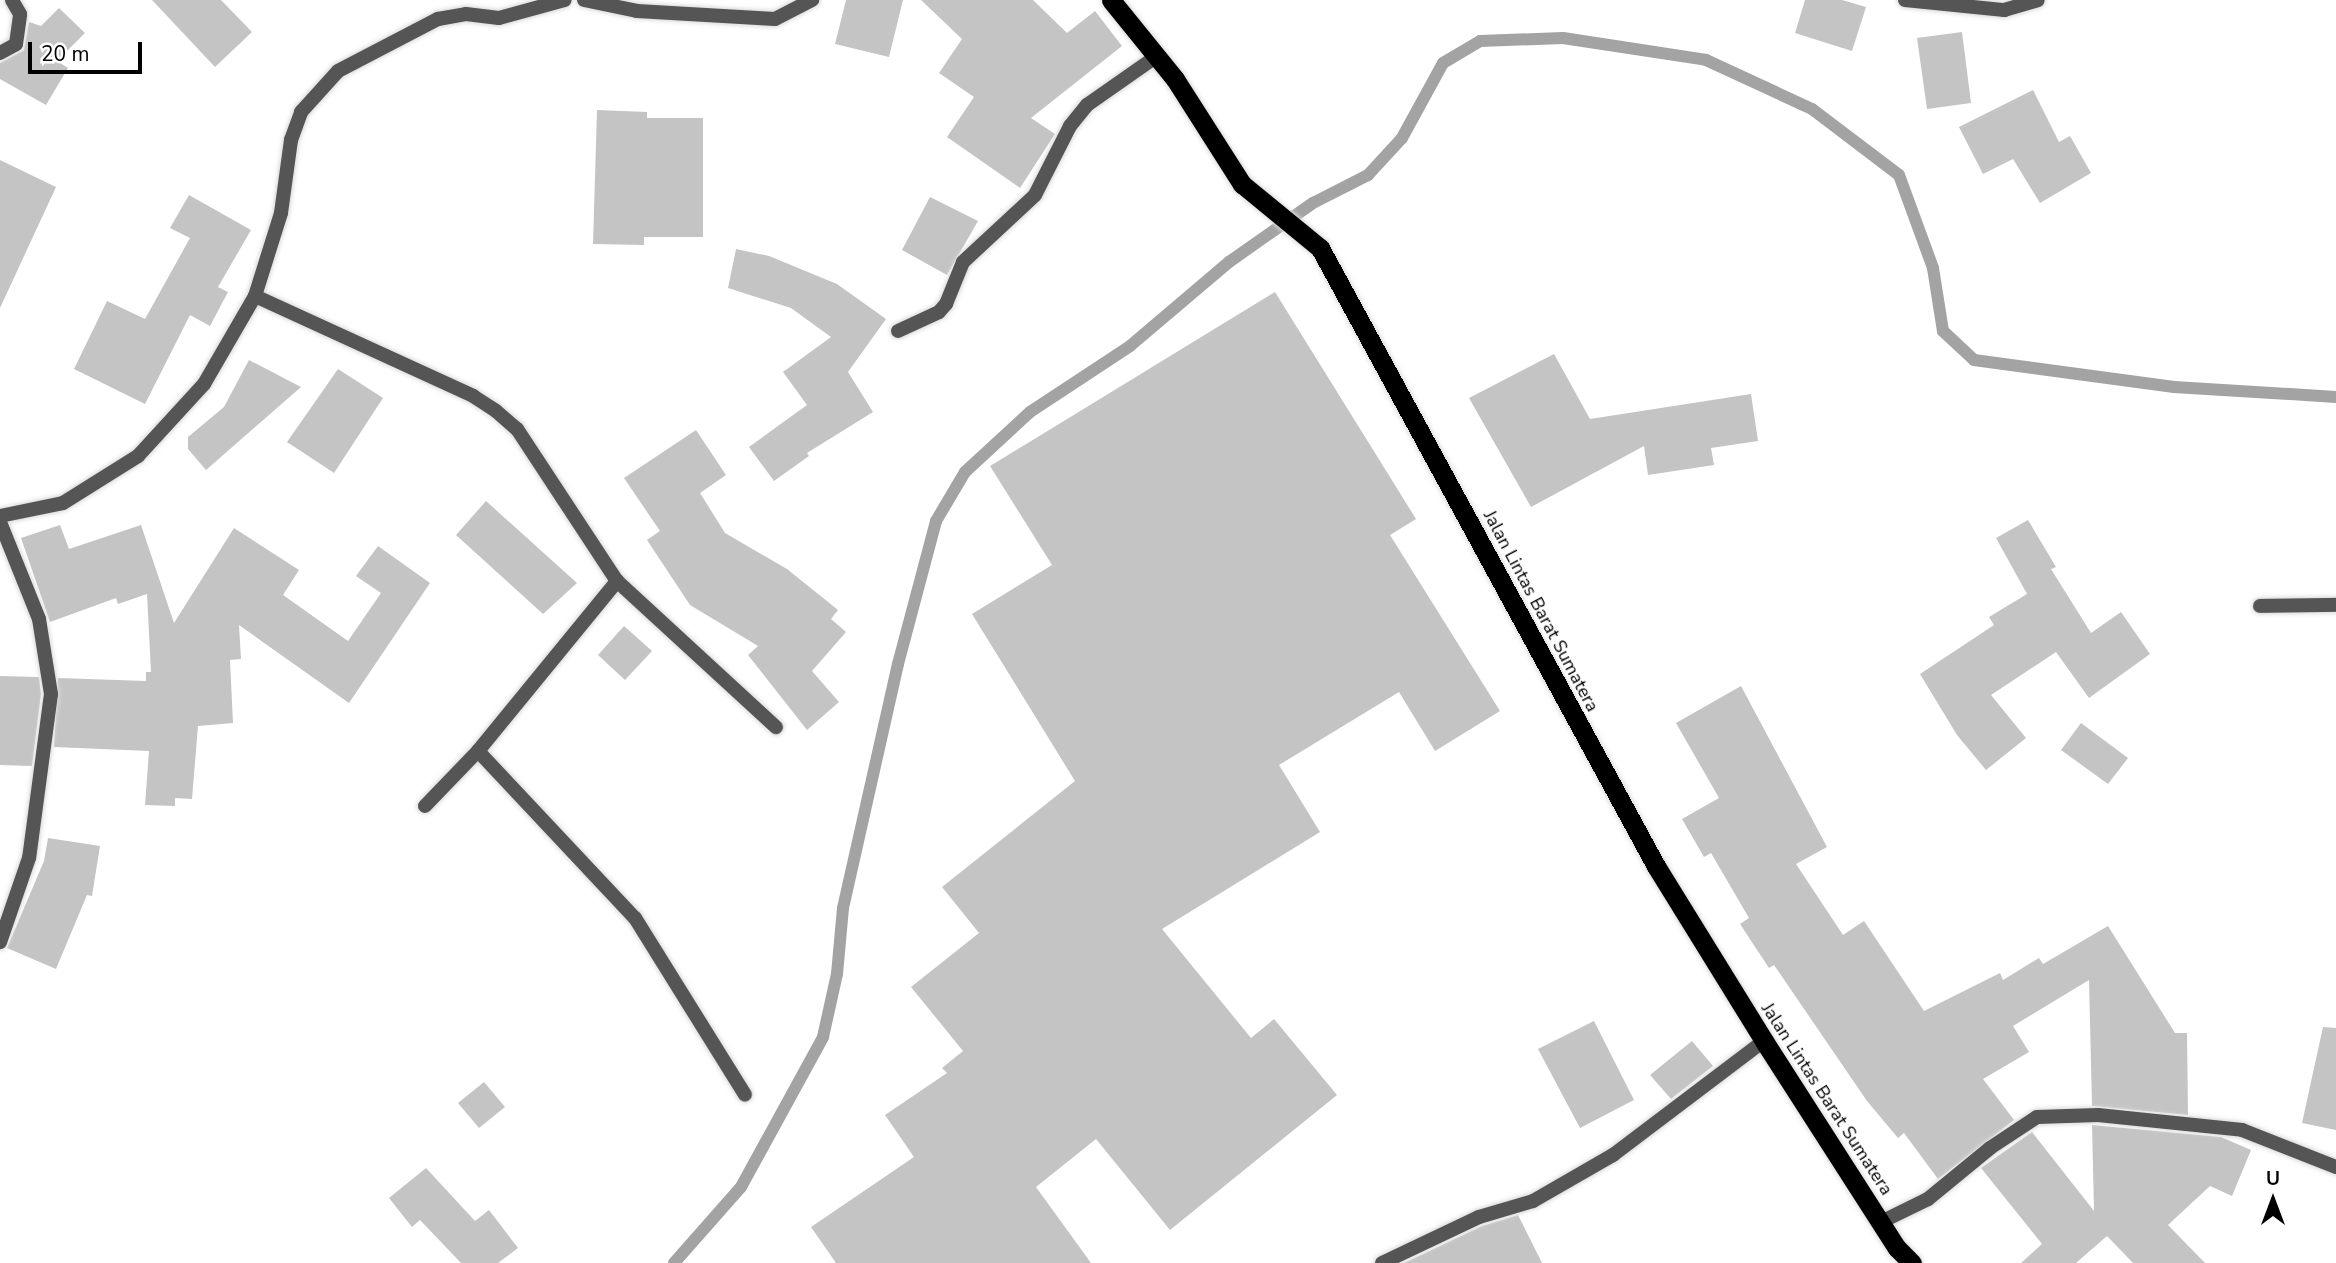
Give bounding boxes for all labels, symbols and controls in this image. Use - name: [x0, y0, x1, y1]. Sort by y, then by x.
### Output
- scale bar: [32, 28, 145, 72]
- text: 20 m: [41, 40, 90, 68]
- street label: Jalan Lintas Barat Sumatera: [1479, 507, 1603, 715]
- street label: Jalan Lintas Barat Sumatera: [1757, 999, 1897, 1199]
- north arrow: [2238, 1165, 2308, 1235]
- text: U: [2266, 1166, 2280, 1192]

